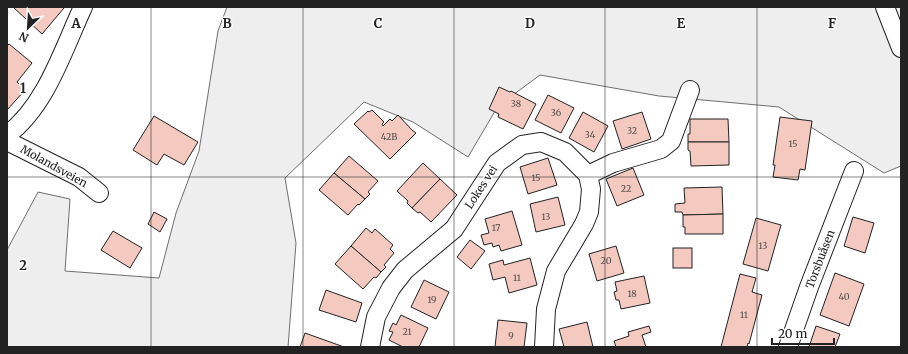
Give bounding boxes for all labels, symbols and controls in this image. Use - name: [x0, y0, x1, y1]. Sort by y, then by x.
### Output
- north arrow: [8, 8, 48, 48]
- text: A: [70, 15, 81, 32]
- text: B: [222, 15, 232, 32]
- text: C: [374, 15, 383, 32]
- text: D: [525, 15, 535, 32]
- text: E: [677, 15, 686, 32]
- text: F: [828, 15, 836, 32]
- text: N: [17, 29, 31, 45]
- text: 1: [20, 80, 26, 97]
- house number: 38: [511, 98, 521, 109]
- house number: 36: [551, 107, 562, 118]
- house number: 32: [627, 125, 637, 136]
- house number: 34: [585, 129, 596, 140]
- house number: 42B: [381, 131, 397, 142]
- house number: 15: [788, 138, 798, 149]
- street label: Molandsveien: [18, 142, 90, 190]
- street label: Lokes vei: [462, 162, 501, 211]
- house number: 15: [531, 172, 541, 183]
- house number: 22: [621, 183, 631, 194]
- house number: 13: [542, 211, 550, 222]
- house number: 17: [492, 222, 500, 233]
- street label: Torsbuåsen: [802, 227, 838, 290]
- house number: 13: [759, 240, 767, 251]
- house number: 20: [601, 255, 612, 266]
- text: 2: [19, 257, 27, 274]
- house number: 11: [513, 272, 521, 283]
- house number: 18: [627, 288, 637, 299]
- house number: 40: [838, 291, 850, 302]
- house number: 19: [427, 294, 437, 305]
- house number: 11: [740, 309, 748, 320]
- scale bar: [772, 320, 834, 346]
- house number: 21: [402, 326, 412, 337]
- text: 20 m: [778, 326, 807, 341]
- house number: 9: [508, 330, 514, 341]

